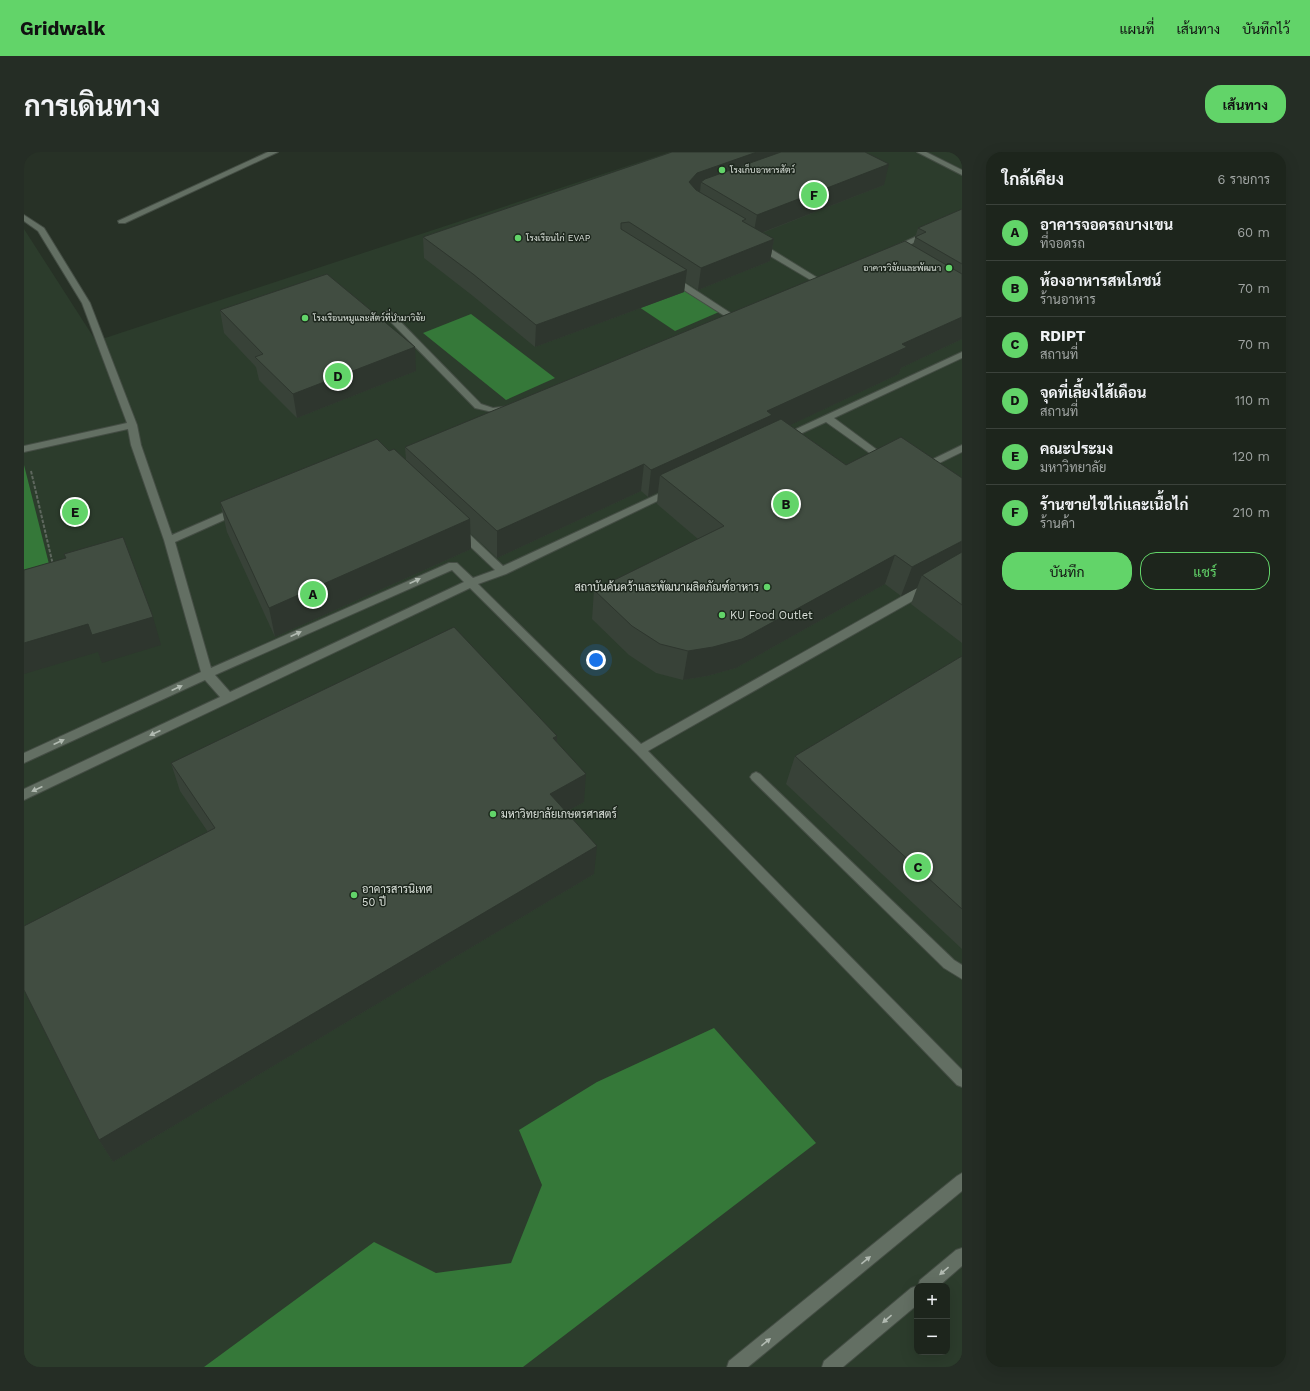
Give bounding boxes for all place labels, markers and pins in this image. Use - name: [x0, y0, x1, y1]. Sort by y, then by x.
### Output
- place label: โรงเก็บอาหารสัตว์: [729, 163, 795, 175]
- marker: โรงเก็บอาหารสัตว์: [717, 165, 727, 175]
- pin: F: [801, 180, 827, 210]
- place label: โรงเรือนไก่ EVAP: [525, 232, 591, 243]
- marker: โรงเรือนไก่ EVAP: [513, 233, 523, 243]
- place label: อาคารวิจัยและพัฒนา: [863, 262, 941, 273]
- marker: อาคารวิจัยและพัฒนา: [944, 263, 954, 273]
- place label: โรงเรือนหมูและสัตว์ที่นำมาวิจัย: [312, 309, 425, 324]
- marker: โรงเรือนหมูและสัตว์ที่นำมาวิจัย: [300, 313, 310, 323]
- pin: D: [325, 361, 351, 391]
- pin: B: [773, 489, 799, 519]
- pin: E: [62, 497, 88, 527]
- pin: A: [300, 579, 326, 609]
- place label: สถาบันค้นคว้าและพัฒนาผลิตภัณฑ์อาหาร: [574, 579, 759, 594]
- marker: สถาบันค้นคว้าและพัฒนาผลิตภัณฑ์อาหาร: [762, 582, 772, 592]
- place label: KU Food Outlet: [730, 609, 813, 622]
- marker: KU Food Outlet: [717, 610, 727, 620]
- place label: มหาวิทยาลัยเกษตรศาสตร์: [501, 806, 617, 821]
- marker: มหาวิทยาลัยเกษตรศาสตร์: [488, 809, 498, 819]
- pin: C: [905, 852, 931, 882]
- place label: อาคารสารนิเทศ 50 ปี: [362, 883, 432, 909]
- marker: อาคารสารนิเทศ 50 ปี: [349, 890, 359, 900]

